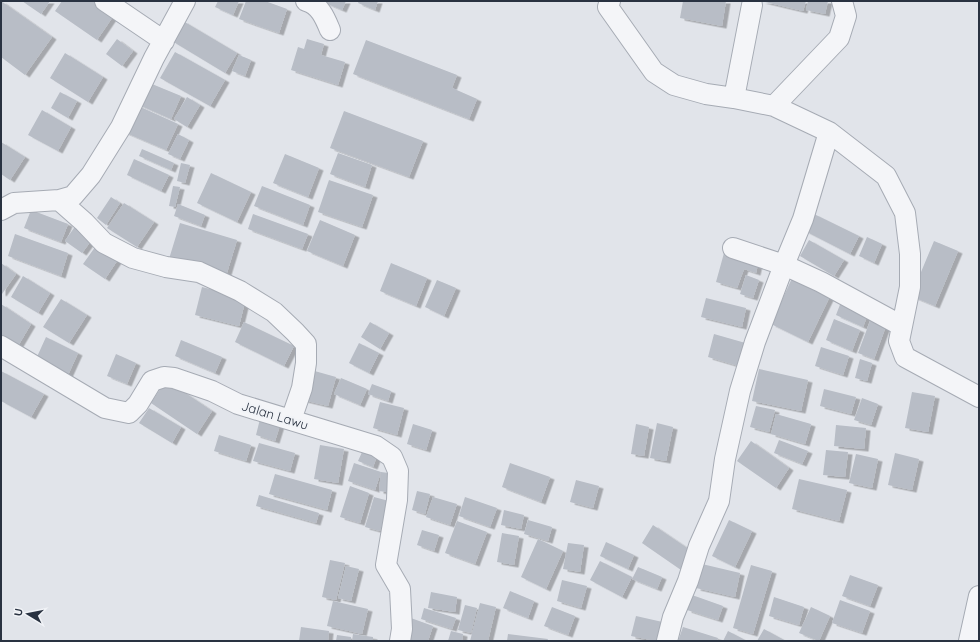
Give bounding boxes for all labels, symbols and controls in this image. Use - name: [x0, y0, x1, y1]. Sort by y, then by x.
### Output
- street label: Jalan Lawu: [240, 397, 310, 433]
- north arrow: [8, 594, 48, 634]
- text: U: [11, 607, 26, 617]

